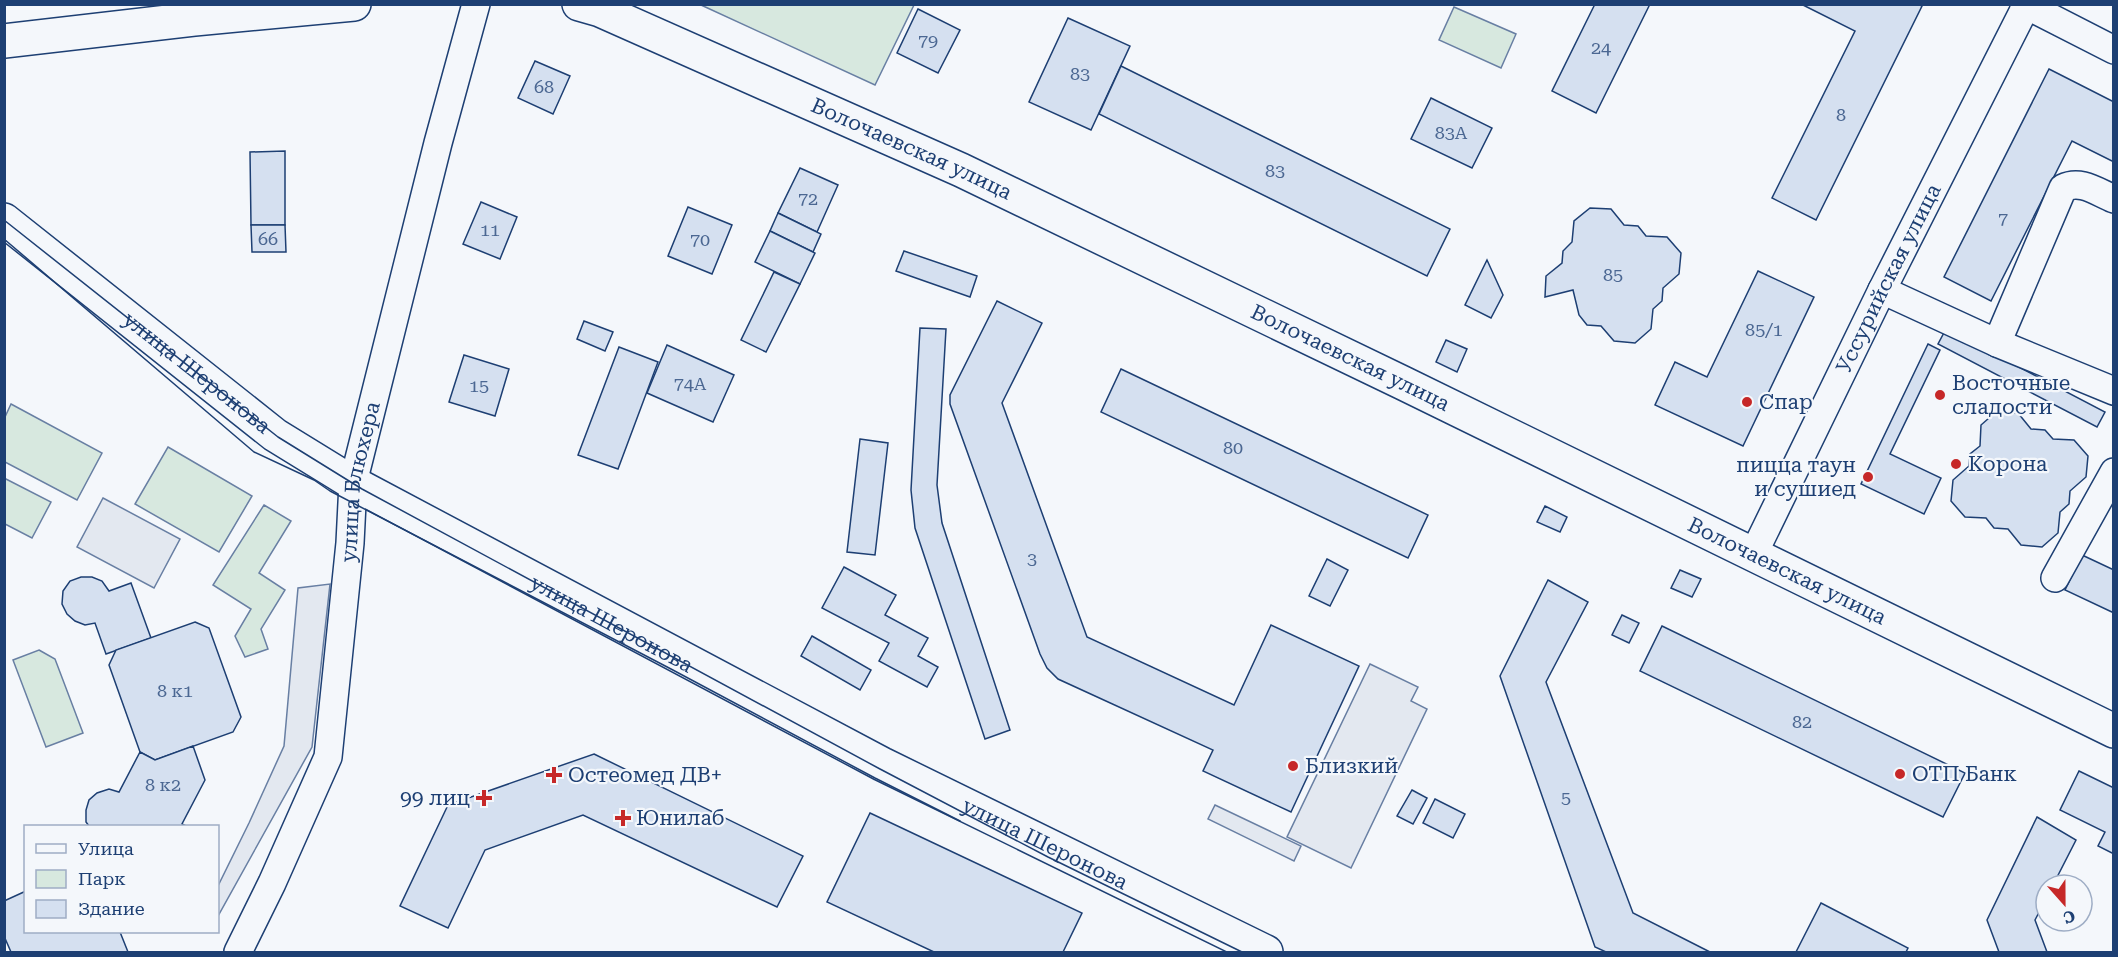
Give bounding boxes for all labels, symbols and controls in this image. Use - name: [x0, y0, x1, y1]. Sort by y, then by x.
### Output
- house number: 79: [918, 30, 938, 51]
- house number: 24: [1591, 37, 1611, 58]
- house number: 83: [1070, 63, 1090, 84]
- house number: 68: [534, 76, 554, 97]
- street label: Волочаевская улица: [808, 93, 1016, 205]
- house number: 8: [1836, 104, 1846, 125]
- house number: 83А: [1435, 122, 1468, 143]
- house number: 83: [1265, 160, 1285, 181]
- street label: Уссурийская улица: [1831, 179, 1946, 377]
- house number: 72: [798, 188, 818, 209]
- house number: 7: [1998, 208, 2008, 229]
- house number: 11: [480, 219, 500, 240]
- house number: 66: [258, 228, 278, 249]
- house number: 70: [690, 229, 710, 250]
- house number: 85: [1603, 264, 1623, 285]
- street label: Волочаевская улица: [1247, 300, 1454, 416]
- street label: улица Шеронова: [118, 307, 276, 439]
- house number: 85/1: [1745, 319, 1783, 340]
- place label: Восточные сладости: [1952, 371, 2070, 419]
- house number: 74А: [674, 373, 707, 394]
- house number: 15: [469, 375, 489, 396]
- marker: Восточные сладости: [1933, 388, 1947, 402]
- place label: Спар: [1759, 390, 1813, 414]
- marker: Спар: [1740, 395, 1754, 409]
- street label: улица Блюхера: [336, 399, 385, 564]
- house number: 80: [1223, 437, 1243, 458]
- place label: Корона: [1968, 452, 2048, 476]
- place label: пицца таун и сушиед: [1736, 453, 1856, 501]
- marker: Корона: [1949, 457, 1963, 471]
- marker: пицца таун и сушиед: [1861, 470, 1875, 484]
- street label: Волочаевская улица: [1684, 512, 1891, 630]
- house number: 3: [1027, 548, 1037, 569]
- street label: улица Шеронова: [526, 570, 698, 678]
- house number: 8 к1: [157, 680, 193, 701]
- house number: 82: [1792, 711, 1812, 732]
- place label: Близкий: [1305, 754, 1398, 778]
- marker: Близкий: [1286, 759, 1300, 773]
- place label: ОТП Банк: [1912, 762, 2017, 786]
- place label: Остеомед ДВ+: [568, 763, 722, 787]
- marker: Остеомед ДВ+: [545, 766, 563, 784]
- marker: ОТП Банк: [1893, 767, 1907, 781]
- house number: 8 к2: [145, 774, 181, 795]
- place label: 99 лиц: [400, 786, 470, 810]
- house number: 5: [1561, 787, 1571, 808]
- marker: 99 лиц: [475, 789, 493, 807]
- street label: улица Шеронова: [958, 793, 1132, 895]
- place label: Юнилаб: [636, 806, 725, 830]
- marker: Юнилаб: [614, 809, 632, 827]
- legend: [24, 825, 219, 933]
- text: Улица: [78, 838, 134, 859]
- text: Парк: [78, 868, 126, 889]
- north arrow: [2034, 873, 2094, 933]
- text: Здание: [78, 898, 145, 919]
- text: С: [2061, 906, 2078, 927]

